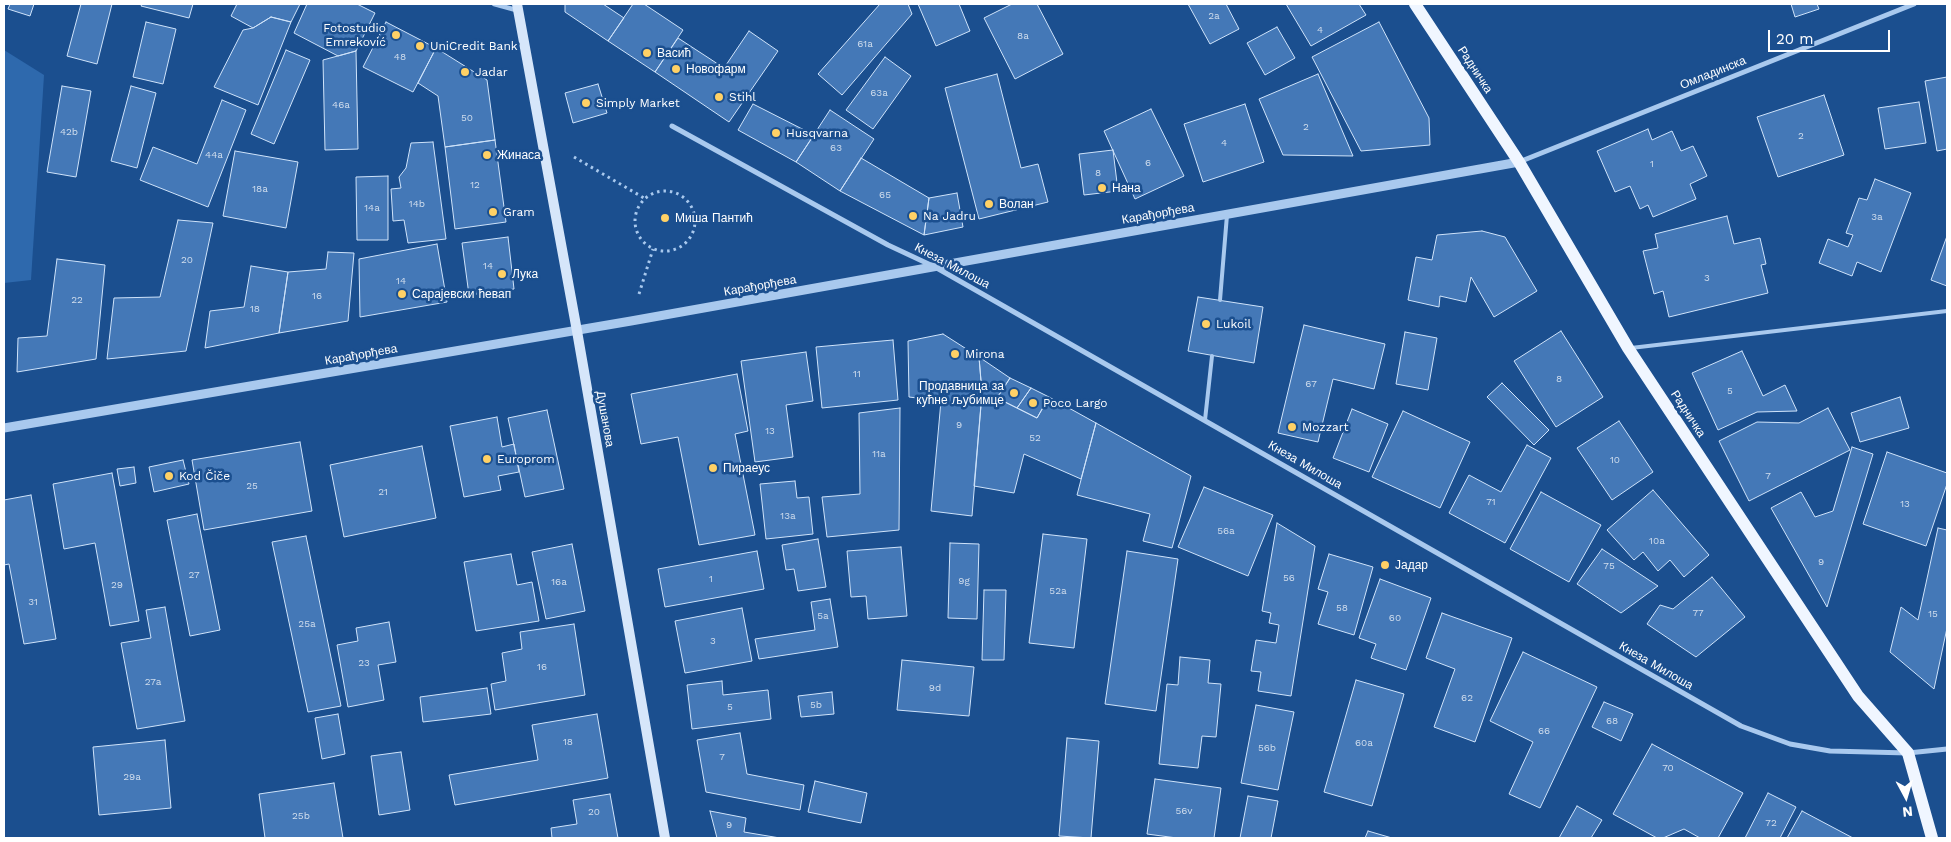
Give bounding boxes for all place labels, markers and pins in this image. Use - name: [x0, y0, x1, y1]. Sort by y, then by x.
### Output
- place label: Fotostudio Emreković: [323, 21, 386, 49]
- marker: Fotostudio Emreković: [390, 29, 402, 41]
- place label: UniCredit Bank: [430, 39, 518, 53]
- marker: UniCredit Bank: [414, 40, 426, 52]
- place label: Васић: [657, 46, 691, 60]
- marker: Васић: [641, 47, 653, 59]
- place label: Новофарм: [686, 62, 746, 76]
- marker: Новофарм: [670, 63, 682, 75]
- place label: Jadar: [475, 65, 508, 79]
- marker: Jadar: [459, 66, 471, 78]
- place label: Stihl: [729, 90, 756, 104]
- marker: Stihl: [713, 91, 725, 103]
- place label: Simply Market: [596, 96, 680, 110]
- marker: Simply Market: [580, 97, 592, 109]
- place label: Husqvarna: [786, 126, 848, 140]
- marker: Husqvarna: [770, 127, 782, 139]
- place label: Жинаса: [497, 148, 541, 162]
- marker: Жинаса: [481, 149, 493, 161]
- place label: Нана: [1112, 181, 1141, 195]
- marker: Нана: [1096, 182, 1108, 194]
- place label: Волан: [999, 197, 1034, 211]
- marker: Волан: [983, 198, 995, 210]
- place label: Gram: [503, 205, 535, 219]
- marker: Gram: [487, 206, 499, 218]
- place label: Na Jadru: [923, 209, 976, 223]
- marker: Na Jadru: [907, 210, 919, 222]
- place label: Миша Пантић: [675, 211, 753, 225]
- marker: Миша Пантић: [659, 212, 671, 224]
- place label: Лука: [512, 267, 538, 281]
- marker: Лука: [496, 268, 508, 280]
- place label: Сарајевски ћевап: [412, 287, 511, 301]
- marker: Сарајевски ћевап: [396, 288, 408, 300]
- place label: Lukoil: [1216, 317, 1251, 331]
- marker: Lukoil: [1200, 318, 1212, 330]
- place label: Mirona: [965, 347, 1005, 361]
- marker: Mirona: [949, 348, 961, 360]
- place label: Продавница за кућне љубимце: [916, 379, 1004, 407]
- marker: Продавница за кућне љубимце: [1008, 387, 1020, 399]
- place label: Poco Largo: [1043, 396, 1108, 410]
- marker: Poco Largo: [1027, 397, 1039, 409]
- place label: Mozzart: [1302, 420, 1348, 434]
- marker: Mozzart: [1286, 421, 1298, 433]
- place label: Europrom: [497, 452, 555, 466]
- marker: Europrom: [481, 453, 493, 465]
- place label: Пираеус: [723, 461, 770, 475]
- marker: Пираеус: [707, 462, 719, 474]
- place label: Kod Čiče: [179, 469, 230, 483]
- marker: Kod Čiče: [163, 470, 175, 482]
- place label: Јадар: [1395, 558, 1428, 572]
- marker: Јадар: [1379, 559, 1391, 571]

